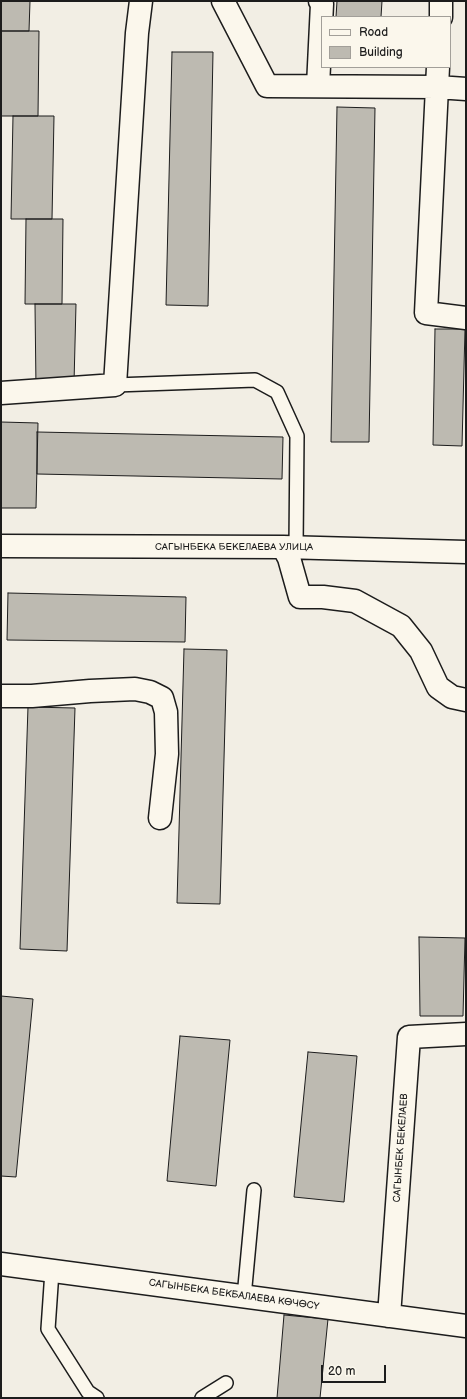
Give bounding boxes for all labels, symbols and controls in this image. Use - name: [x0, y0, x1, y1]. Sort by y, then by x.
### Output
- legend: [321, 16, 451, 68]
- text: Road: [359, 25, 388, 40]
- text: Building: [359, 45, 403, 60]
- street label: САГЫНБЕКА БЕКЕЛАЕВА УЛИЦА: [155, 541, 313, 553]
- street label: САГЫНБЕК БЕКЕЛАЕВ: [391, 1093, 411, 1203]
- street label: САГЫНБЕКА БЕКБАЛАЕВА КӨЧӨСҮ: [148, 1277, 320, 1313]
- scale bar: [323, 1357, 388, 1383]
- text: 20 m: [328, 1364, 355, 1379]

